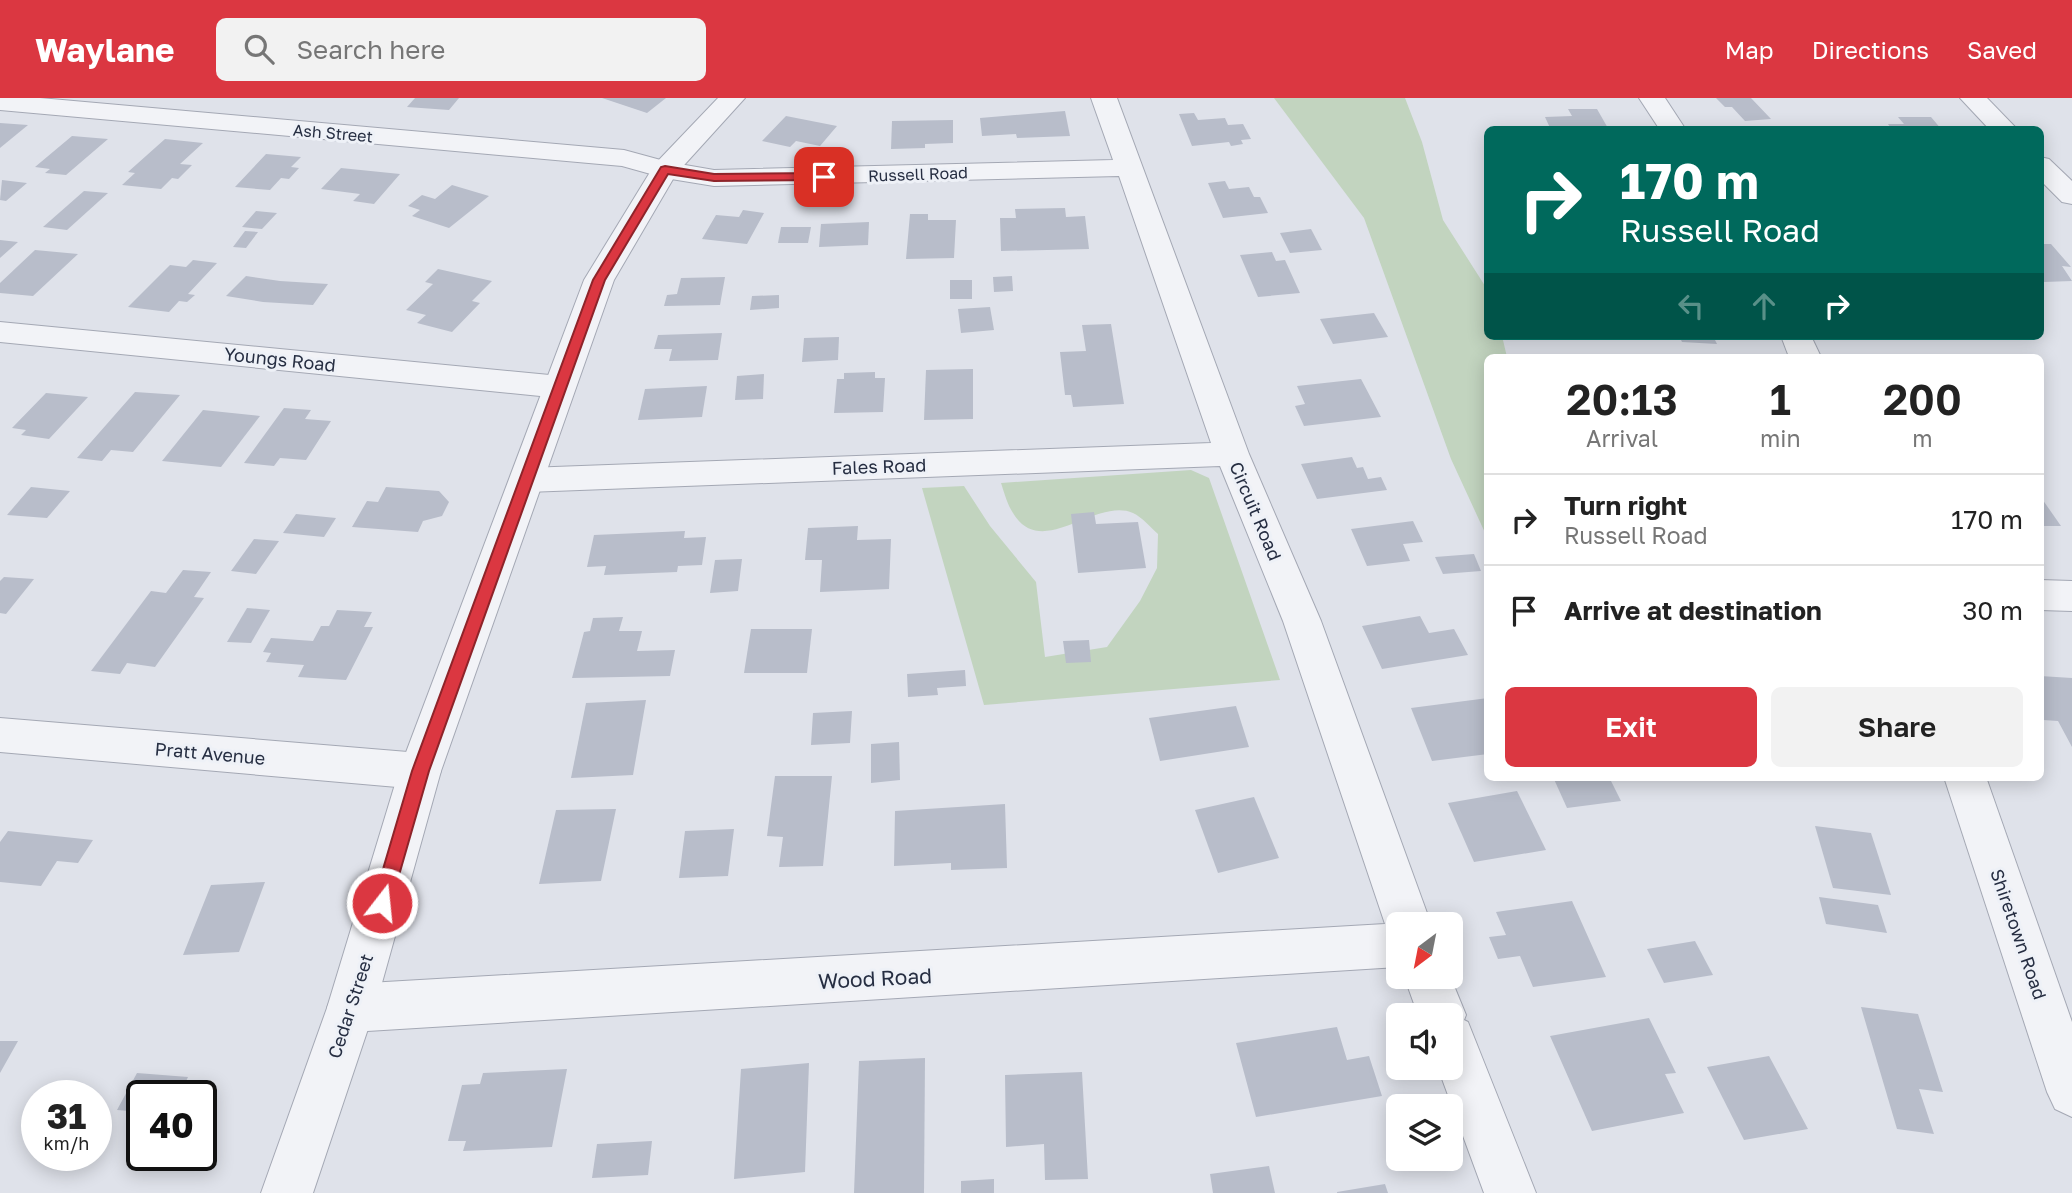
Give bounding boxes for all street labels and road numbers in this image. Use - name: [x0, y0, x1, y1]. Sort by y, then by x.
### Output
- street label: Ash Street: [292, 120, 374, 146]
- street label: Russell Road: [868, 162, 968, 186]
- street label: Youngs Road: [223, 342, 337, 376]
- street label: Fales Road: [831, 453, 927, 479]
- street label: Circuit Road: [1225, 458, 1287, 564]
- street label: Pratt Avenue: [154, 737, 266, 769]
- street label: Shiretown Road: [1986, 866, 2052, 1002]
- street label: Cedar Street: [323, 951, 377, 1061]
- street label: Wood Road: [817, 962, 933, 994]

